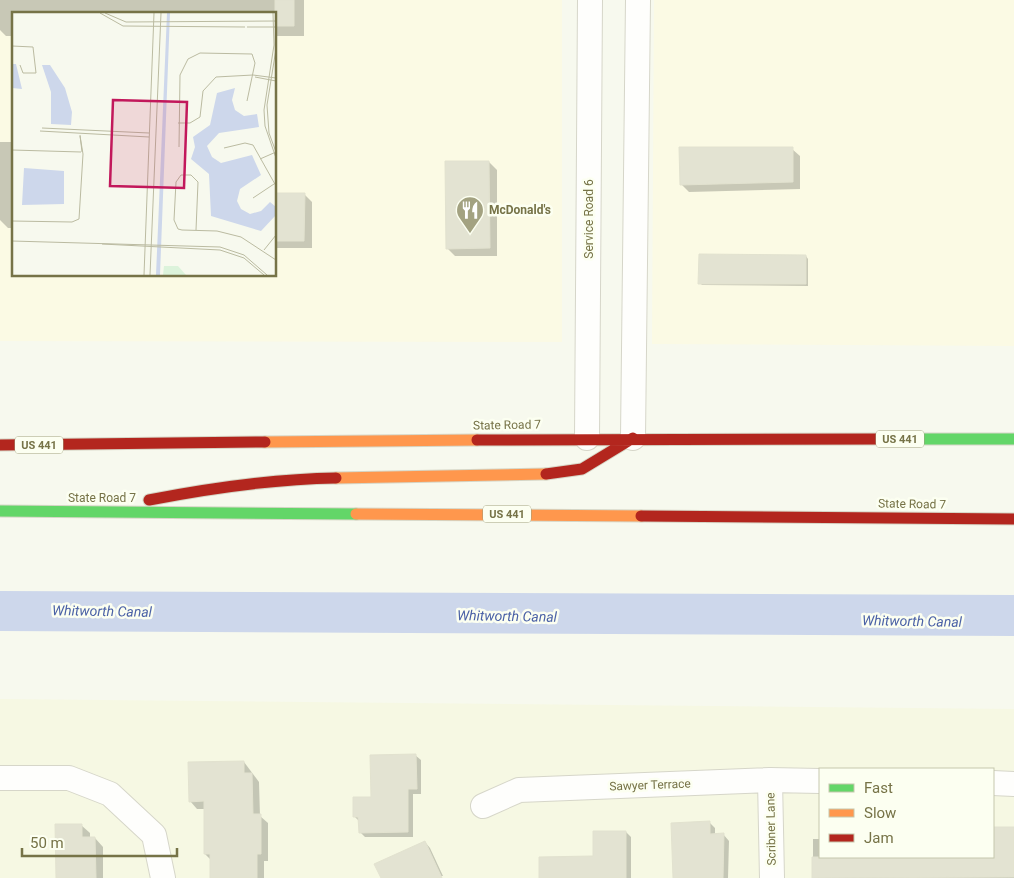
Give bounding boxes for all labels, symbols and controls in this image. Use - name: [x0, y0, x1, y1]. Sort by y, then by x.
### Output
- inset map: [12, 12, 276, 276]
- street label: Service Road 6: [582, 179, 596, 259]
- restaurant icon: McDonald's: [455, 195, 485, 234]
- place label: McDonald's: [489, 203, 551, 217]
- street label: State Road 7: [473, 417, 541, 433]
- road number: US 441: [876, 430, 924, 448]
- road number: US 441: [15, 436, 63, 454]
- street label: State Road 7: [68, 491, 136, 505]
- street label: State Road 7: [878, 496, 946, 512]
- road number: US 441: [483, 506, 531, 522]
- water label: Whitworth Canal: [52, 602, 153, 620]
- water label: Whitworth Canal: [457, 607, 558, 625]
- water label: Whitworth Canal: [862, 612, 963, 630]
- legend: [819, 768, 994, 858]
- street label: Sawyer Terrace: [609, 777, 691, 793]
- text: Fast: [864, 779, 893, 797]
- street label: Scribner Lane: [763, 792, 779, 866]
- text: Slow: [864, 804, 896, 822]
- scale bar: [22, 826, 178, 858]
- text: Jam: [864, 829, 894, 847]
- text: 50 m: [30, 834, 64, 852]

